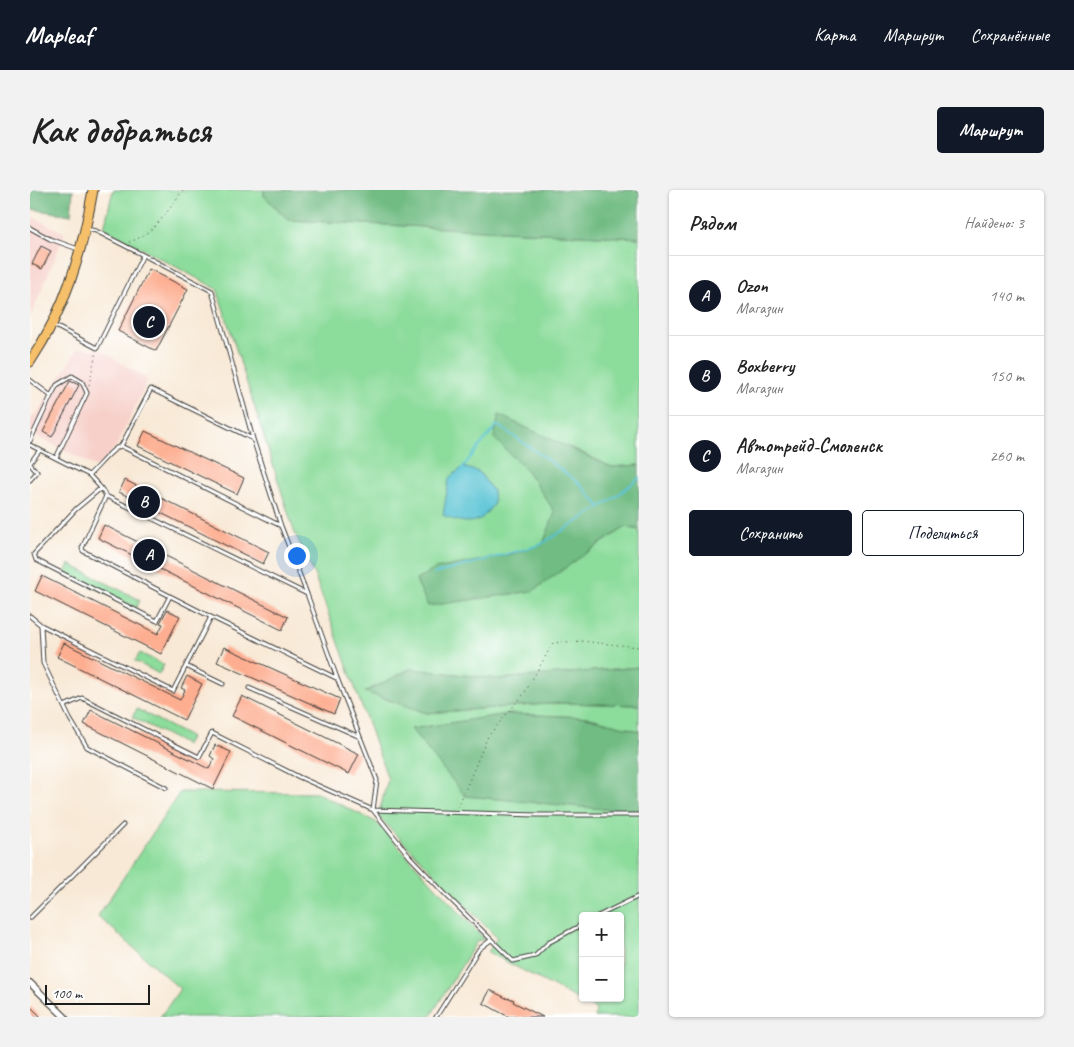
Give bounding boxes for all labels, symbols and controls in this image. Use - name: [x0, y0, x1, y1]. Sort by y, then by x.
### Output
- text: Mapleaf: [25, 20, 92, 50]
- text: Карта: [814, 24, 855, 46]
- text: Маршрут: [883, 24, 943, 46]
- text: Сохранённые: [971, 24, 1049, 46]
- button: Маршрут: [937, 107, 1044, 153]
- text: Как добраться: [30, 108, 211, 153]
- text: Рядом: [689, 210, 736, 236]
- text: Найдено: 3: [964, 213, 1024, 233]
- text: Ozon: [736, 274, 768, 298]
- text: A: [701, 286, 709, 306]
- text: 140 m: [990, 286, 1024, 306]
- text: Магазин: [736, 298, 783, 318]
- pin: C: [133, 303, 165, 341]
- text: Boxberry: [736, 354, 794, 378]
- text: B: [701, 366, 709, 386]
- text: 150 m: [990, 366, 1024, 386]
- text: Магазин: [736, 378, 783, 398]
- text: Автотрейд-Смоленск: [736, 434, 882, 458]
- text: C: [701, 446, 709, 466]
- text: 260 m: [990, 446, 1024, 466]
- text: Магазин: [736, 458, 783, 478]
- pin: B: [128, 483, 160, 521]
- button: Сохранить: [689, 510, 852, 556]
- button: Поделиться: [862, 510, 1024, 556]
- pin: A: [133, 536, 165, 574]
- your location: [284, 543, 310, 569]
- map controls: [579, 912, 624, 1002]
- button: +: [579, 912, 624, 957]
- button: −: [579, 957, 624, 1002]
- scale bar: [45, 982, 150, 1005]
- text: 100 m: [52, 985, 82, 1002]

